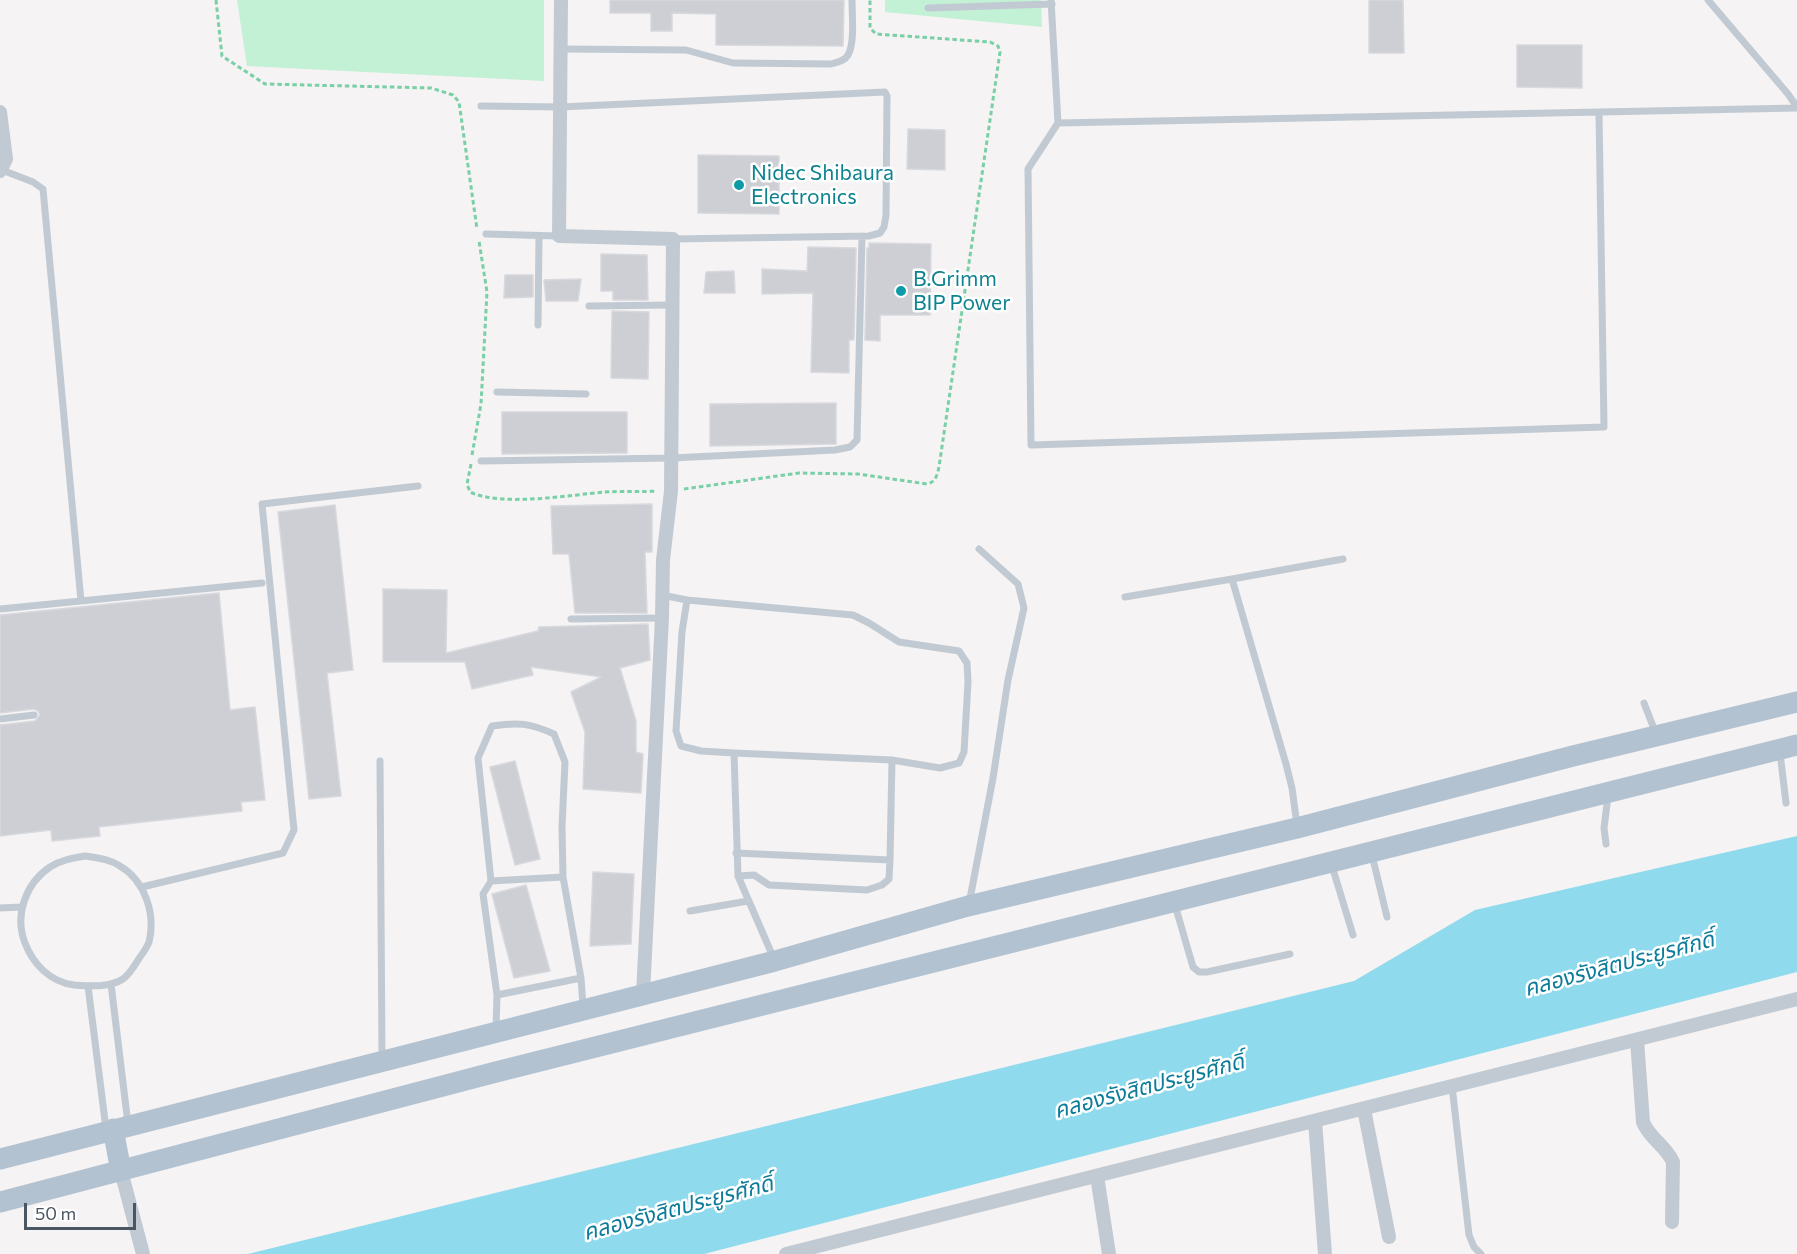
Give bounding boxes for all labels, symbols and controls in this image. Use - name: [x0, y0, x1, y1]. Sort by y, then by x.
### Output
- place label: Nidec Shibaura Electronics: [751, 160, 894, 210]
- marker: Nidec Shibaura Electronics: [732, 178, 746, 192]
- place label: B.Grimm BIP Power: [913, 266, 1011, 316]
- marker: B.Grimm BIP Power: [894, 284, 908, 298]
- water label: คลองรังสิตประยูรศักดิ์: [1521, 926, 1717, 1002]
- water label: คลองรังสิตประยูรศักดิ์: [1051, 1048, 1247, 1124]
- water label: คลองรังสิตประยูรศักดิ์: [580, 1170, 776, 1246]
- scale bar: [27, 1191, 140, 1229]
- text: 50 m: [35, 1202, 76, 1224]

